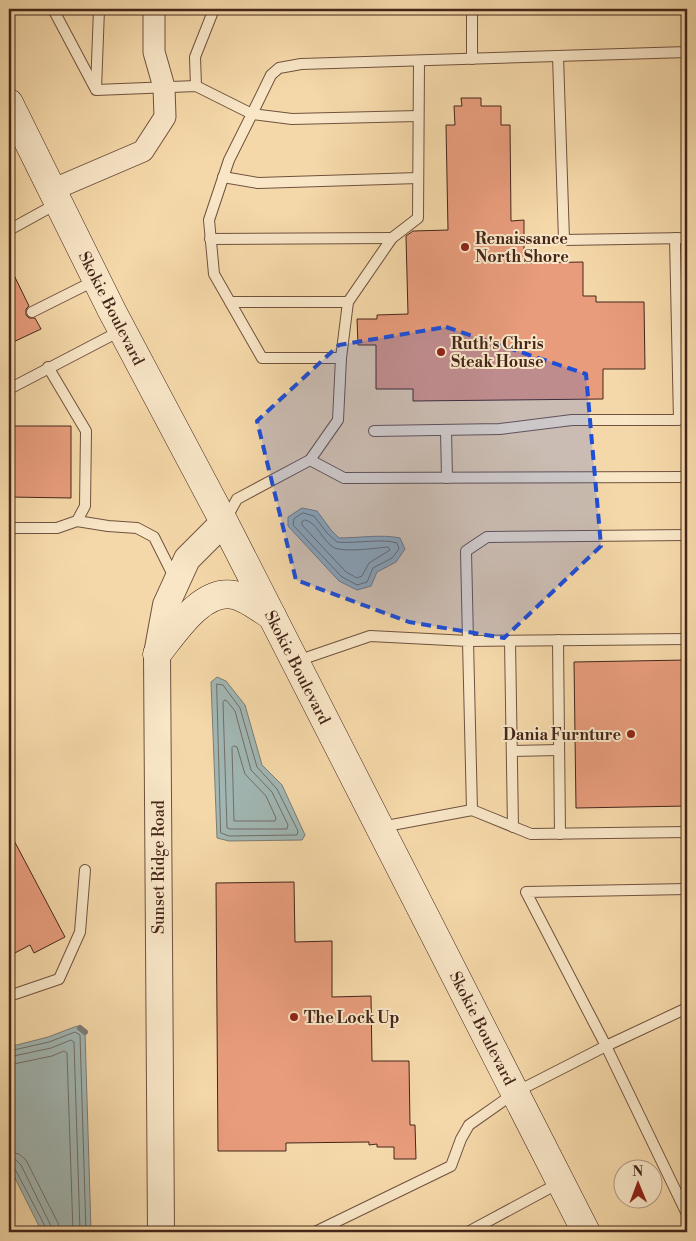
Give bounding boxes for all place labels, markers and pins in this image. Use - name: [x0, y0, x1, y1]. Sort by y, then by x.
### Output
- place label: Renaissance North Shore: [475, 229, 569, 267]
- marker: Renaissance North Shore: [459, 241, 471, 253]
- place label: Ruth's Chris Steak House: [451, 334, 544, 372]
- marker: Ruth's Chris Steak House: [435, 346, 447, 358]
- place label: Dania Furnture: [503, 725, 621, 745]
- marker: Dania Furnture: [625, 728, 637, 740]
- place label: The Lock Up: [304, 1008, 400, 1028]
- marker: The Lock Up: [288, 1011, 300, 1023]

